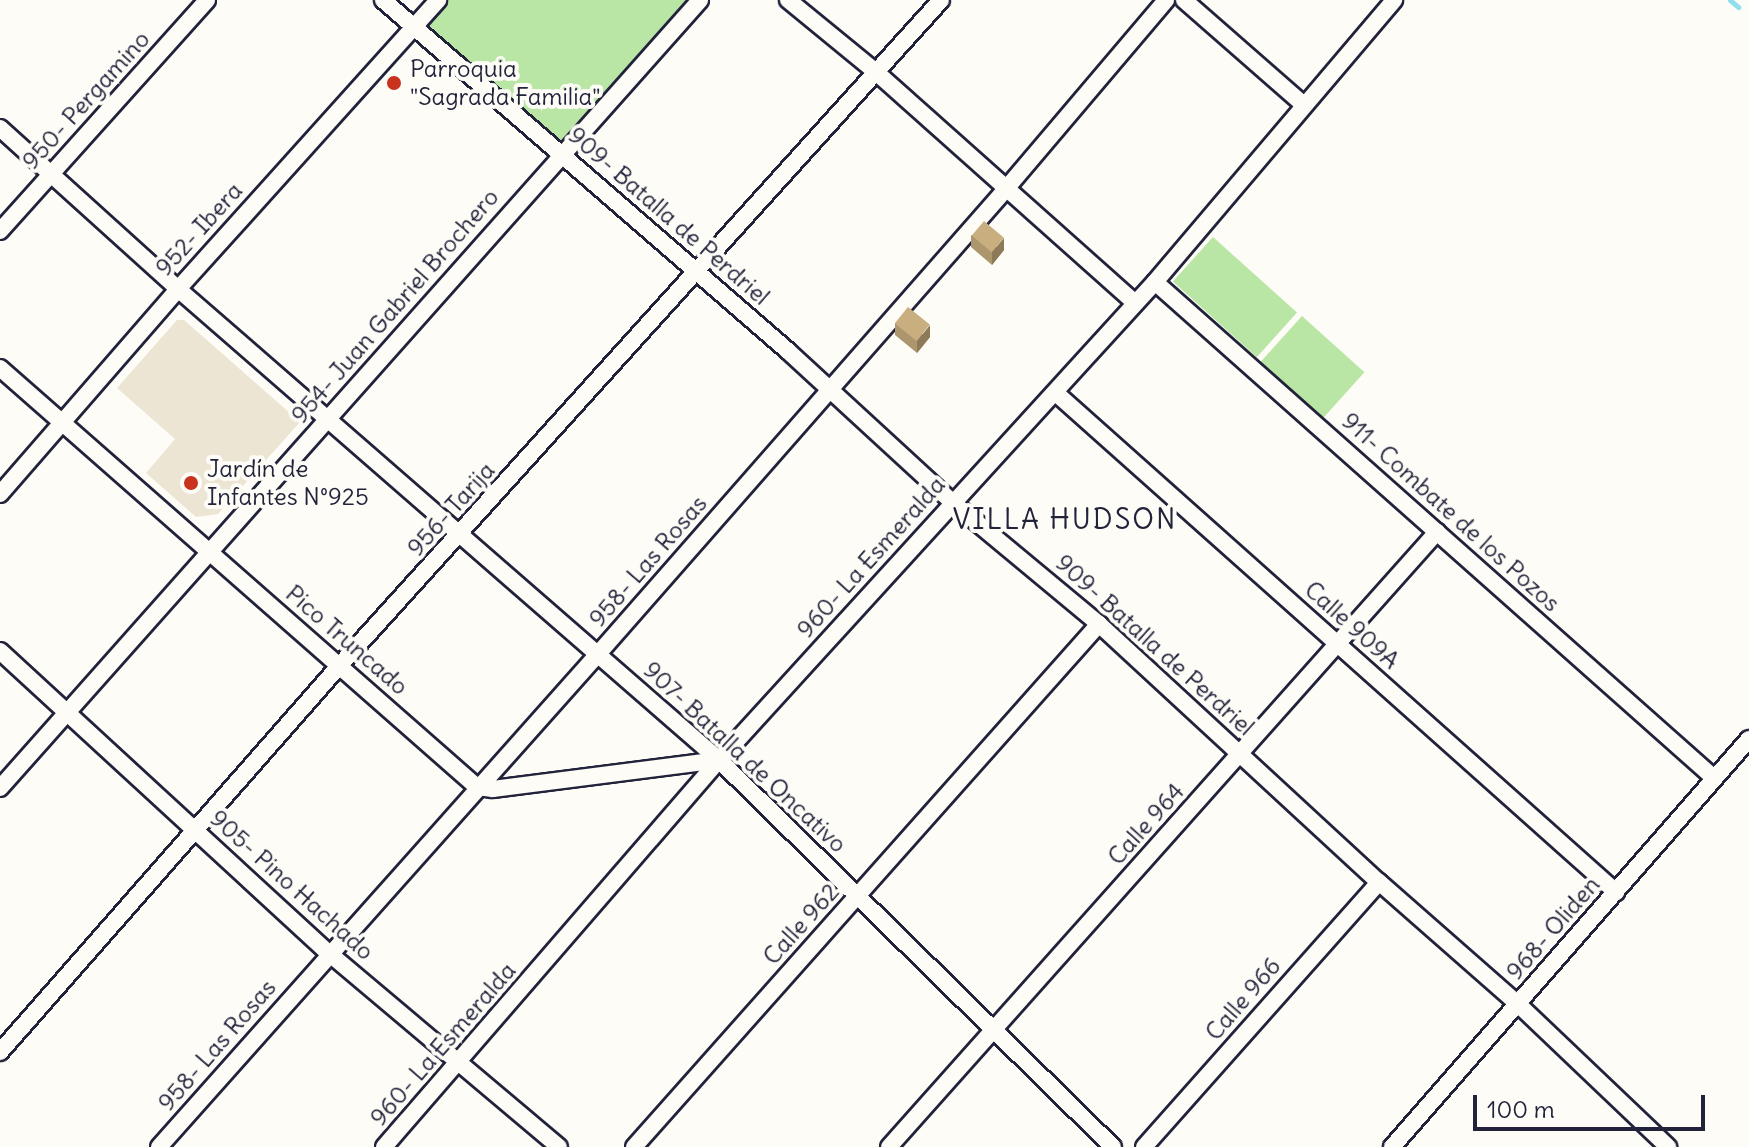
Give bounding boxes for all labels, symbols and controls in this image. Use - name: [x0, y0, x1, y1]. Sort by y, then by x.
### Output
- street label: 950- Pergamino: [16, 25, 156, 175]
- place label: Parroquia "Sagrada Familia": [410, 55, 600, 111]
- marker: Parroquia "Sagrada Familia": [385, 74, 403, 92]
- street label: 909- Batalla de Perdriel: [563, 121, 775, 311]
- street label: 952- Ibera: [150, 176, 248, 282]
- street label: 954- Juan Gabriel Brochero: [285, 183, 505, 429]
- street label: 911- Combate de los Pozos: [1336, 406, 1566, 618]
- place label: Jardín de Infantes N°925: [207, 455, 369, 511]
- street label: 956- Tarija: [401, 456, 501, 562]
- street label: 960- La Esmeralda: [791, 470, 951, 644]
- marker: Jardín de Infantes N°925: [182, 474, 200, 492]
- street label: 958- Las Rosas: [583, 489, 713, 633]
- district label: VILLA HUDSON: [953, 502, 1177, 536]
- street label: 909- Batalla de Perdriel: [1050, 548, 1260, 742]
- street label: Calle 909A: [1299, 575, 1405, 675]
- street label: Pico Truncado: [280, 579, 414, 701]
- street label: 907- Batalla de Oncativo: [638, 655, 852, 859]
- street label: Calle 964: [1102, 777, 1190, 871]
- street label: 905- Pino Hachado: [204, 804, 380, 966]
- street label: 968- Oliden: [1500, 870, 1606, 986]
- street label: Calle 962: [757, 877, 845, 971]
- street label: Calle 966: [1199, 952, 1287, 1046]
- street label: 960- La Esmeralda: [364, 956, 522, 1132]
- street label: 958- Las Rosas: [152, 973, 282, 1117]
- scale bar: [1477, 1079, 1709, 1129]
- text: 100 m: [1487, 1094, 1555, 1124]

